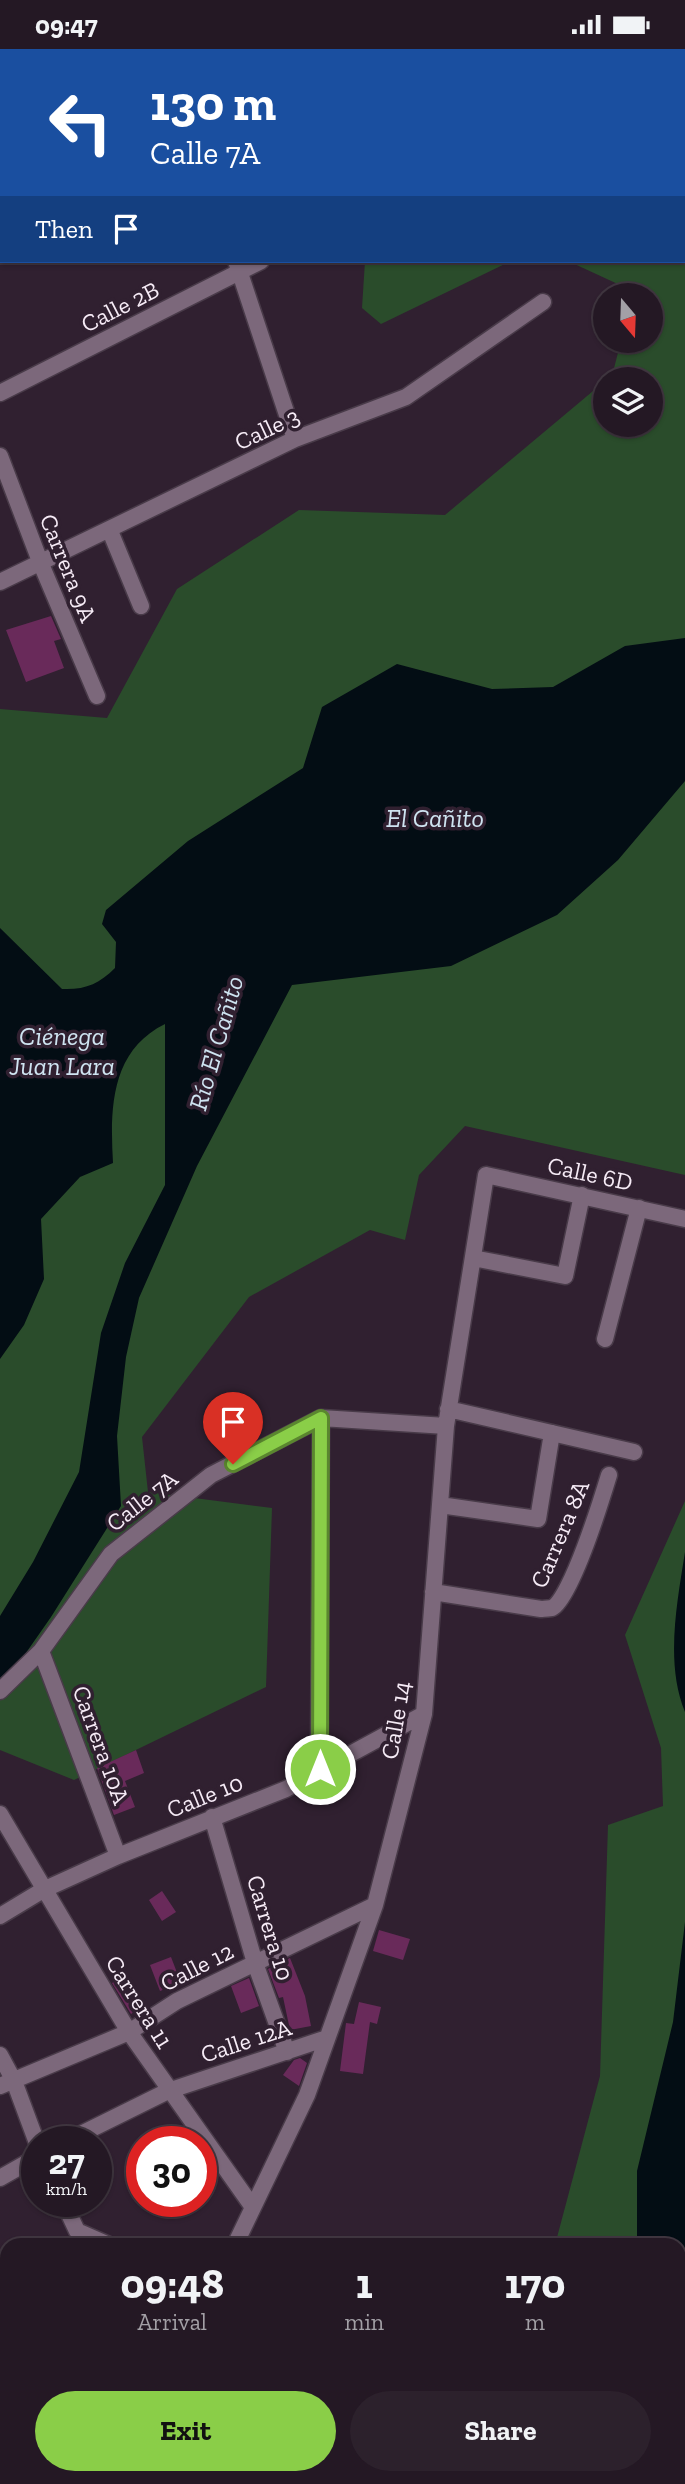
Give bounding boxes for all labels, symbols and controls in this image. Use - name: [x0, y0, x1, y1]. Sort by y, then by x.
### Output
- text: 09:47: [35, 9, 98, 41]
- text: 130 m: [150, 74, 276, 133]
- icon: left: [35, 77, 126, 168]
- text: Calle 7A: [150, 134, 260, 172]
- icon: arrive: [107, 210, 145, 248]
- text: Then: [35, 213, 93, 245]
- street label: Calle 2B: [76, 275, 164, 338]
- north arrow: [593, 283, 663, 353]
- map controls: [593, 283, 663, 437]
- button: layers: [593, 367, 663, 437]
- street label: Calle 3: [230, 401, 304, 456]
- street label: Carrera 9A: [34, 510, 103, 626]
- water label: El Cañito: [386, 802, 484, 834]
- water label: Río El Cañito: [182, 972, 250, 1114]
- water label: Ciénega Juan Lara: [8, 1020, 115, 1082]
- street label: Calle 6D: [545, 1150, 635, 1197]
- pin: [203, 1392, 263, 1464]
- icon: arrive: [214, 1403, 252, 1441]
- street label: Calle 7A: [100, 1463, 184, 1537]
- street label: Carrera 8A: [524, 1475, 595, 1592]
- street label: Calle 14: [374, 1679, 417, 1761]
- street label: Carrera 10A: [67, 1682, 136, 1808]
- position arrow: [283, 1732, 357, 1806]
- street label: Calle 10: [162, 1767, 247, 1824]
- street label: Carrera 10: [241, 1872, 300, 1984]
- street label: Calle 12: [155, 1936, 238, 1997]
- street label: Carrera 11: [100, 1950, 179, 2054]
- street label: Calle 12A: [197, 2012, 295, 2069]
- speed limit sign: 30: [126, 2126, 217, 2217]
- text: 27: [48, 2141, 85, 2183]
- text: km/h: [46, 2178, 87, 2200]
- text: 09:48: [120, 2258, 224, 2309]
- text: 1: [356, 2258, 373, 2309]
- text: 170: [504, 2258, 566, 2309]
- text: Arrival: [138, 2308, 207, 2336]
- text: min: [345, 2308, 384, 2336]
- text: m: [525, 2308, 545, 2336]
- button: Exit: [35, 2391, 336, 2471]
- button: Share: [350, 2391, 651, 2471]

